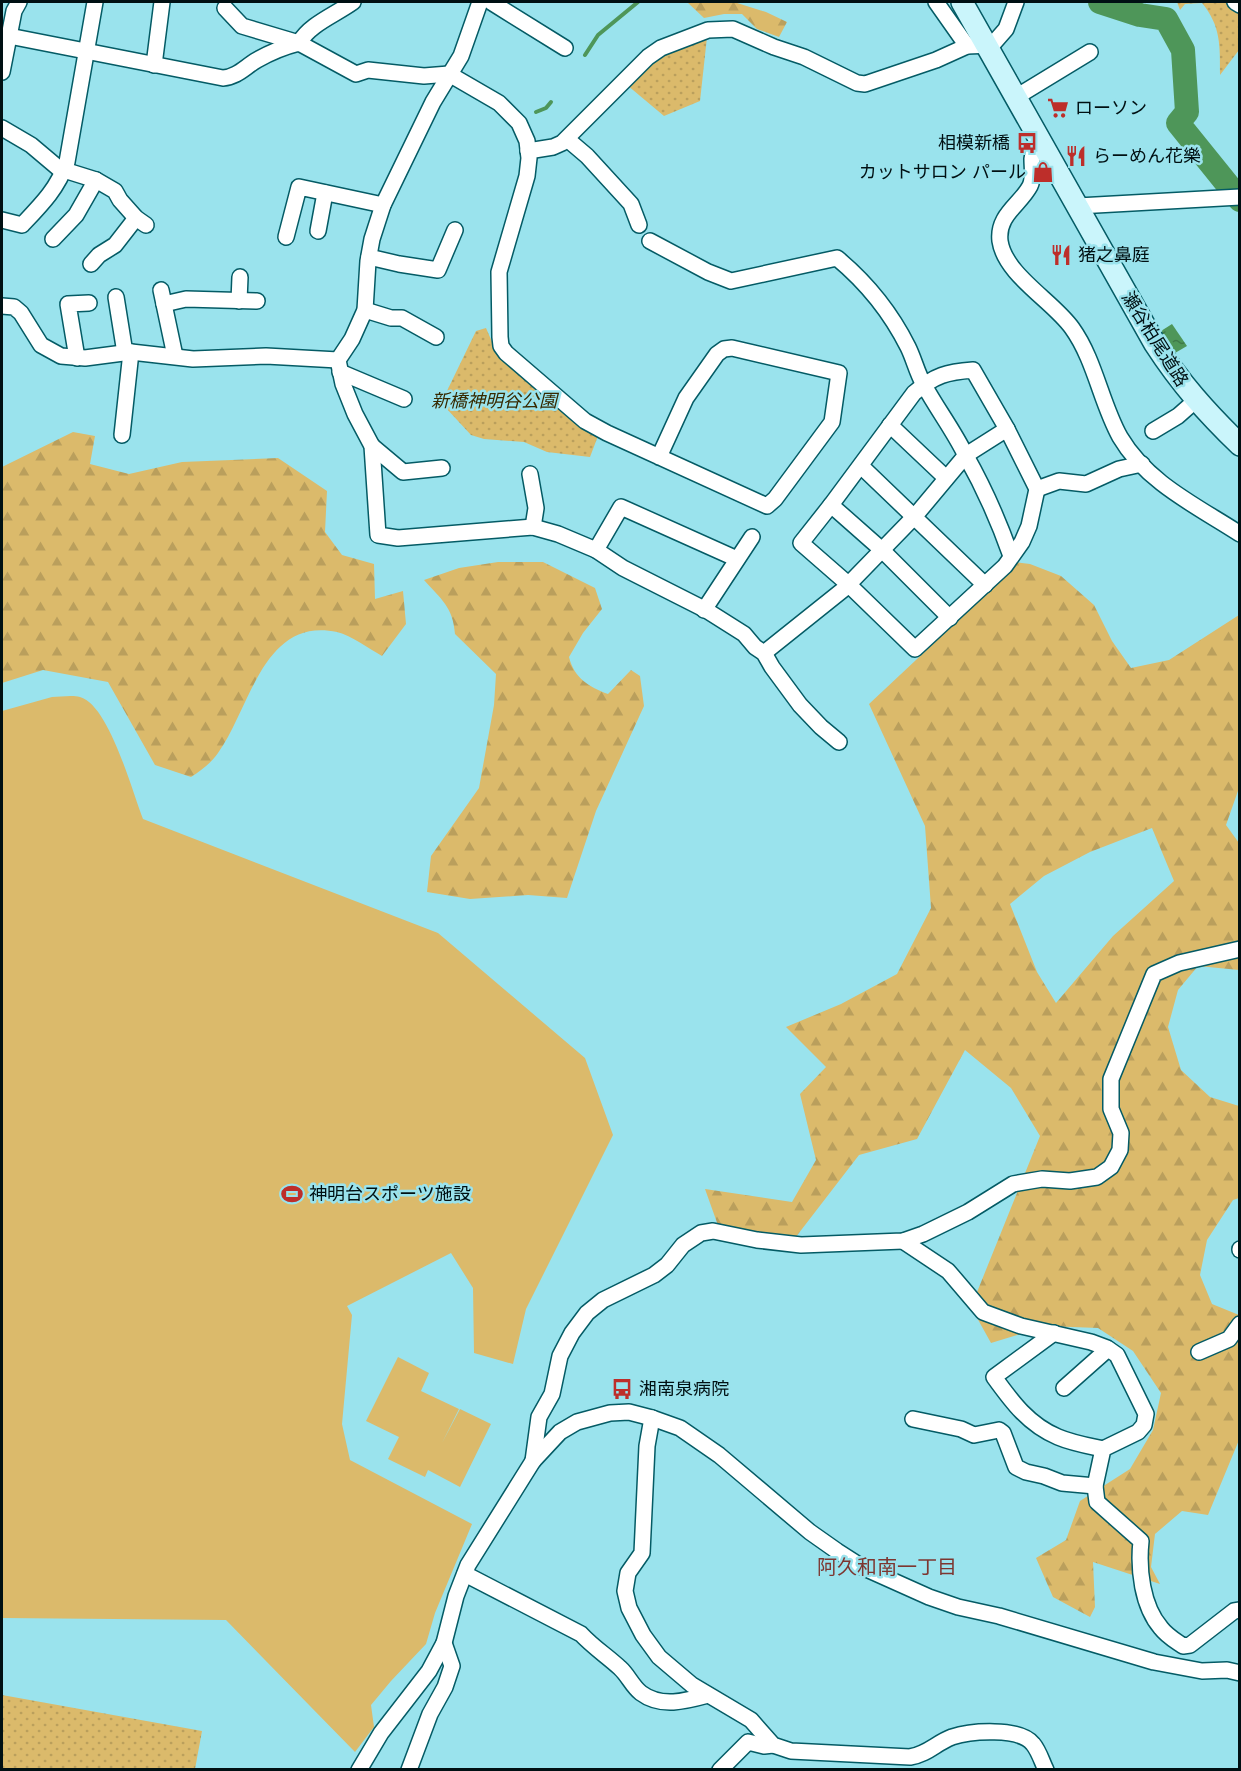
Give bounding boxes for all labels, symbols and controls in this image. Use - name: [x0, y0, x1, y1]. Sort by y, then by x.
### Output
- supermarket icon: ローソン: [1046, 96, 1070, 120]
- place label: ローソン: [1075, 97, 1147, 119]
- bus stop icon: 相模新橋: [1015, 131, 1039, 155]
- place label: 相模新橋: [938, 132, 1010, 154]
- restaurant icon: らーめん花樂: [1064, 144, 1088, 168]
- place label: らーめん花樂: [1093, 145, 1201, 167]
- shop icon: カットサロン パール: [1031, 160, 1055, 184]
- place label: カットサロン パール: [859, 161, 1026, 183]
- restaurant icon: 猪之鼻庭: [1049, 243, 1073, 267]
- place label: 猪之鼻庭: [1078, 244, 1150, 266]
- street label: 瀬谷柏尾道路: [1117, 287, 1193, 391]
- park label: 新橋神明谷公園: [431, 390, 560, 412]
- sports icon: 神明台スポーツ施設: [280, 1182, 304, 1206]
- place label: 神明台スポーツ施設: [309, 1183, 471, 1205]
- bus stop icon: 湘南泉病院: [610, 1377, 634, 1401]
- place label: 湘南泉病院: [639, 1378, 729, 1400]
- district label: 阿久和南一丁目: [817, 1555, 957, 1579]

